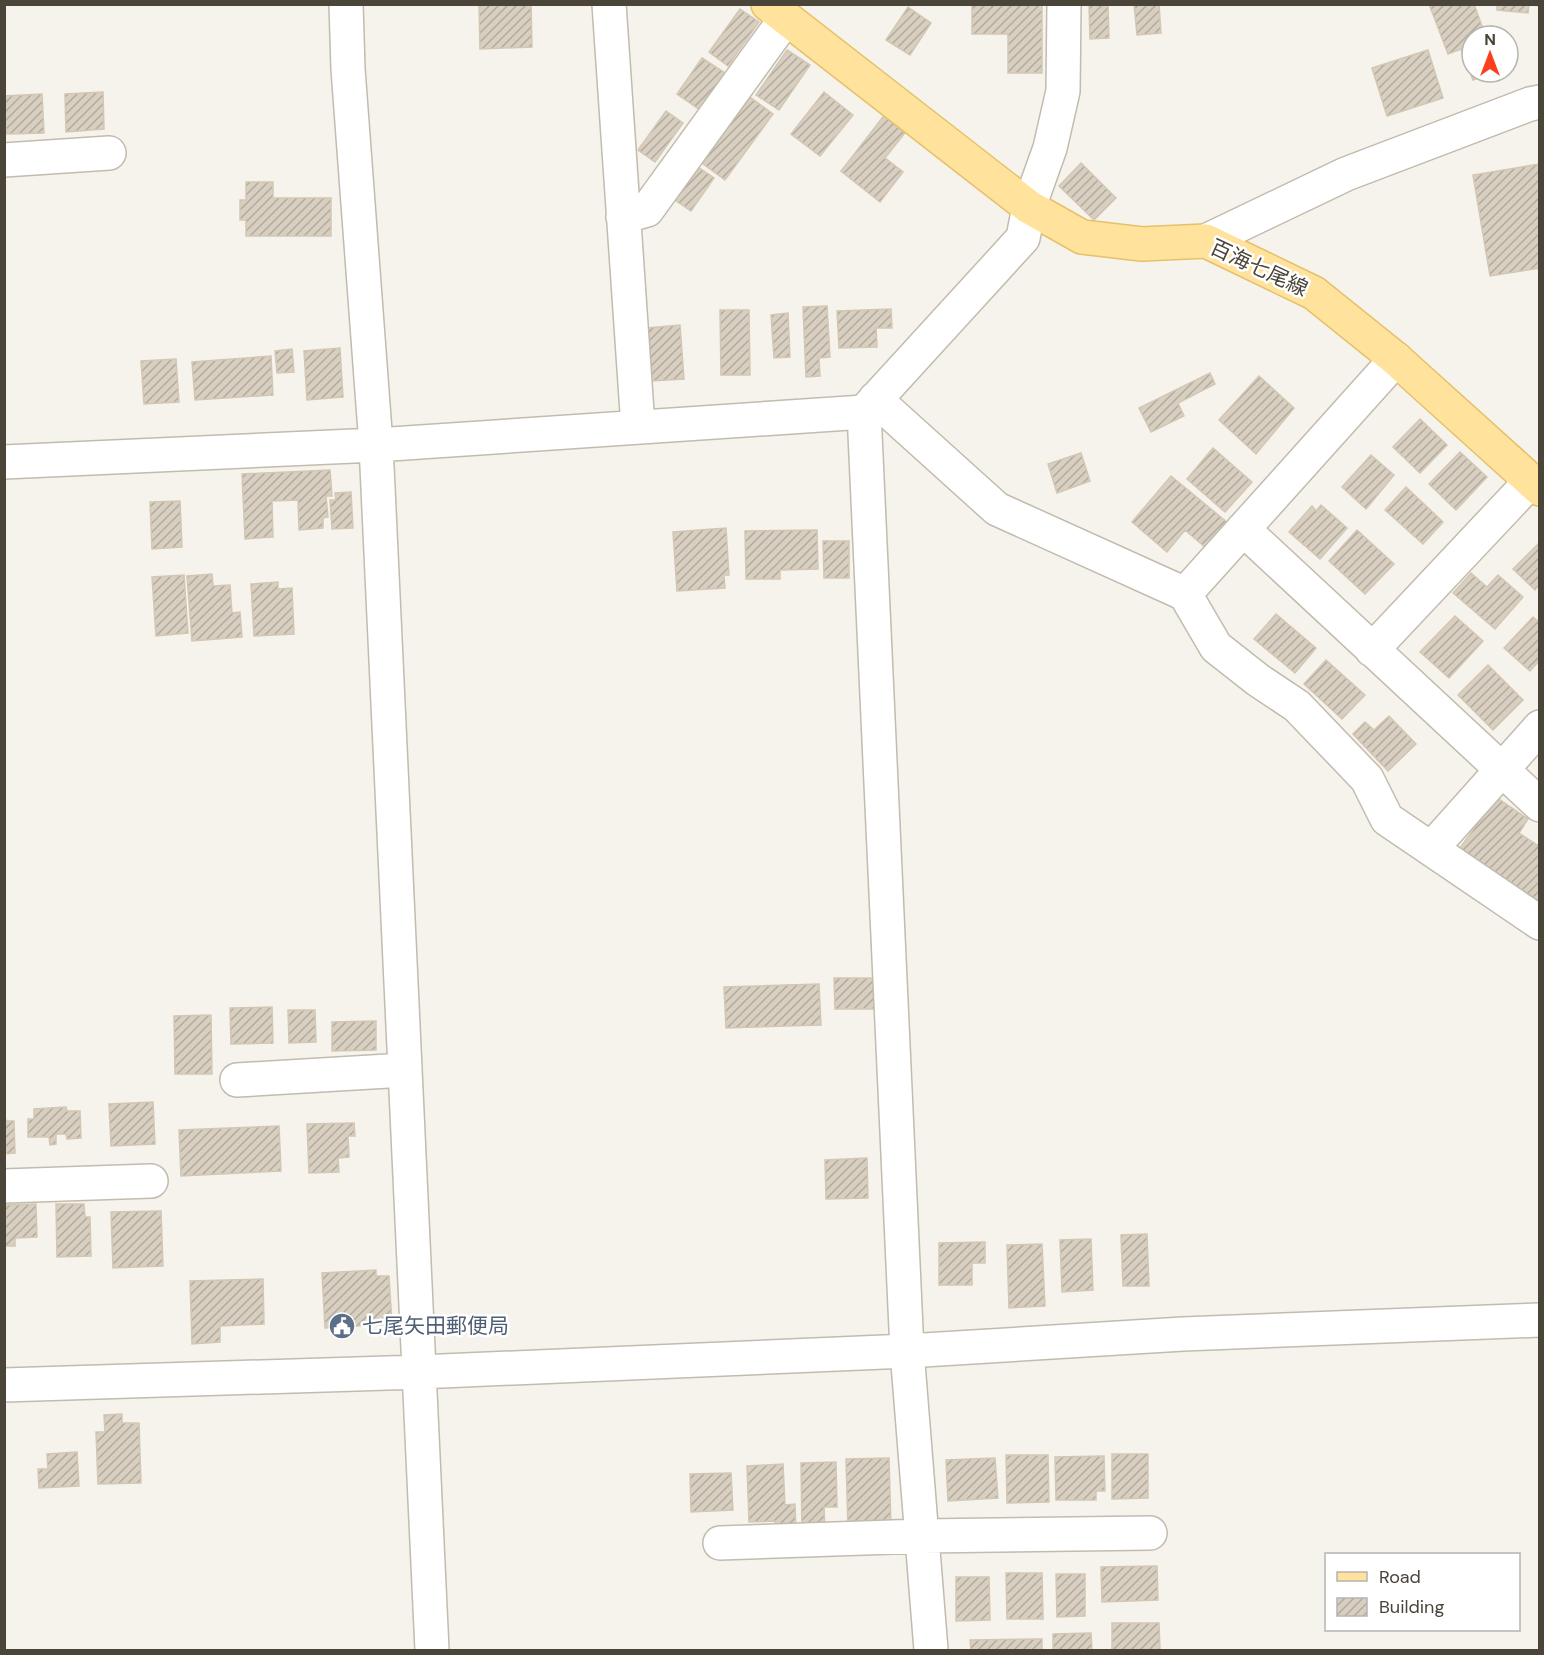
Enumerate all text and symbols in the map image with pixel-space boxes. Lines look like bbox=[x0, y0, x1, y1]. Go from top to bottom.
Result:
north arrow bbox=[1460, 24, 1520, 84]
text: N bbox=[1484, 29, 1496, 50]
street label: 百海七尾線 bbox=[1206, 233, 1312, 303]
public building icon: 七尾矢田郵便局 bbox=[327, 1311, 357, 1341]
place label: 七尾矢田郵便局 bbox=[362, 1312, 509, 1340]
legend bbox=[1325, 1553, 1520, 1631]
text: Road bbox=[1379, 1565, 1421, 1589]
text: Building bbox=[1379, 1595, 1444, 1619]

